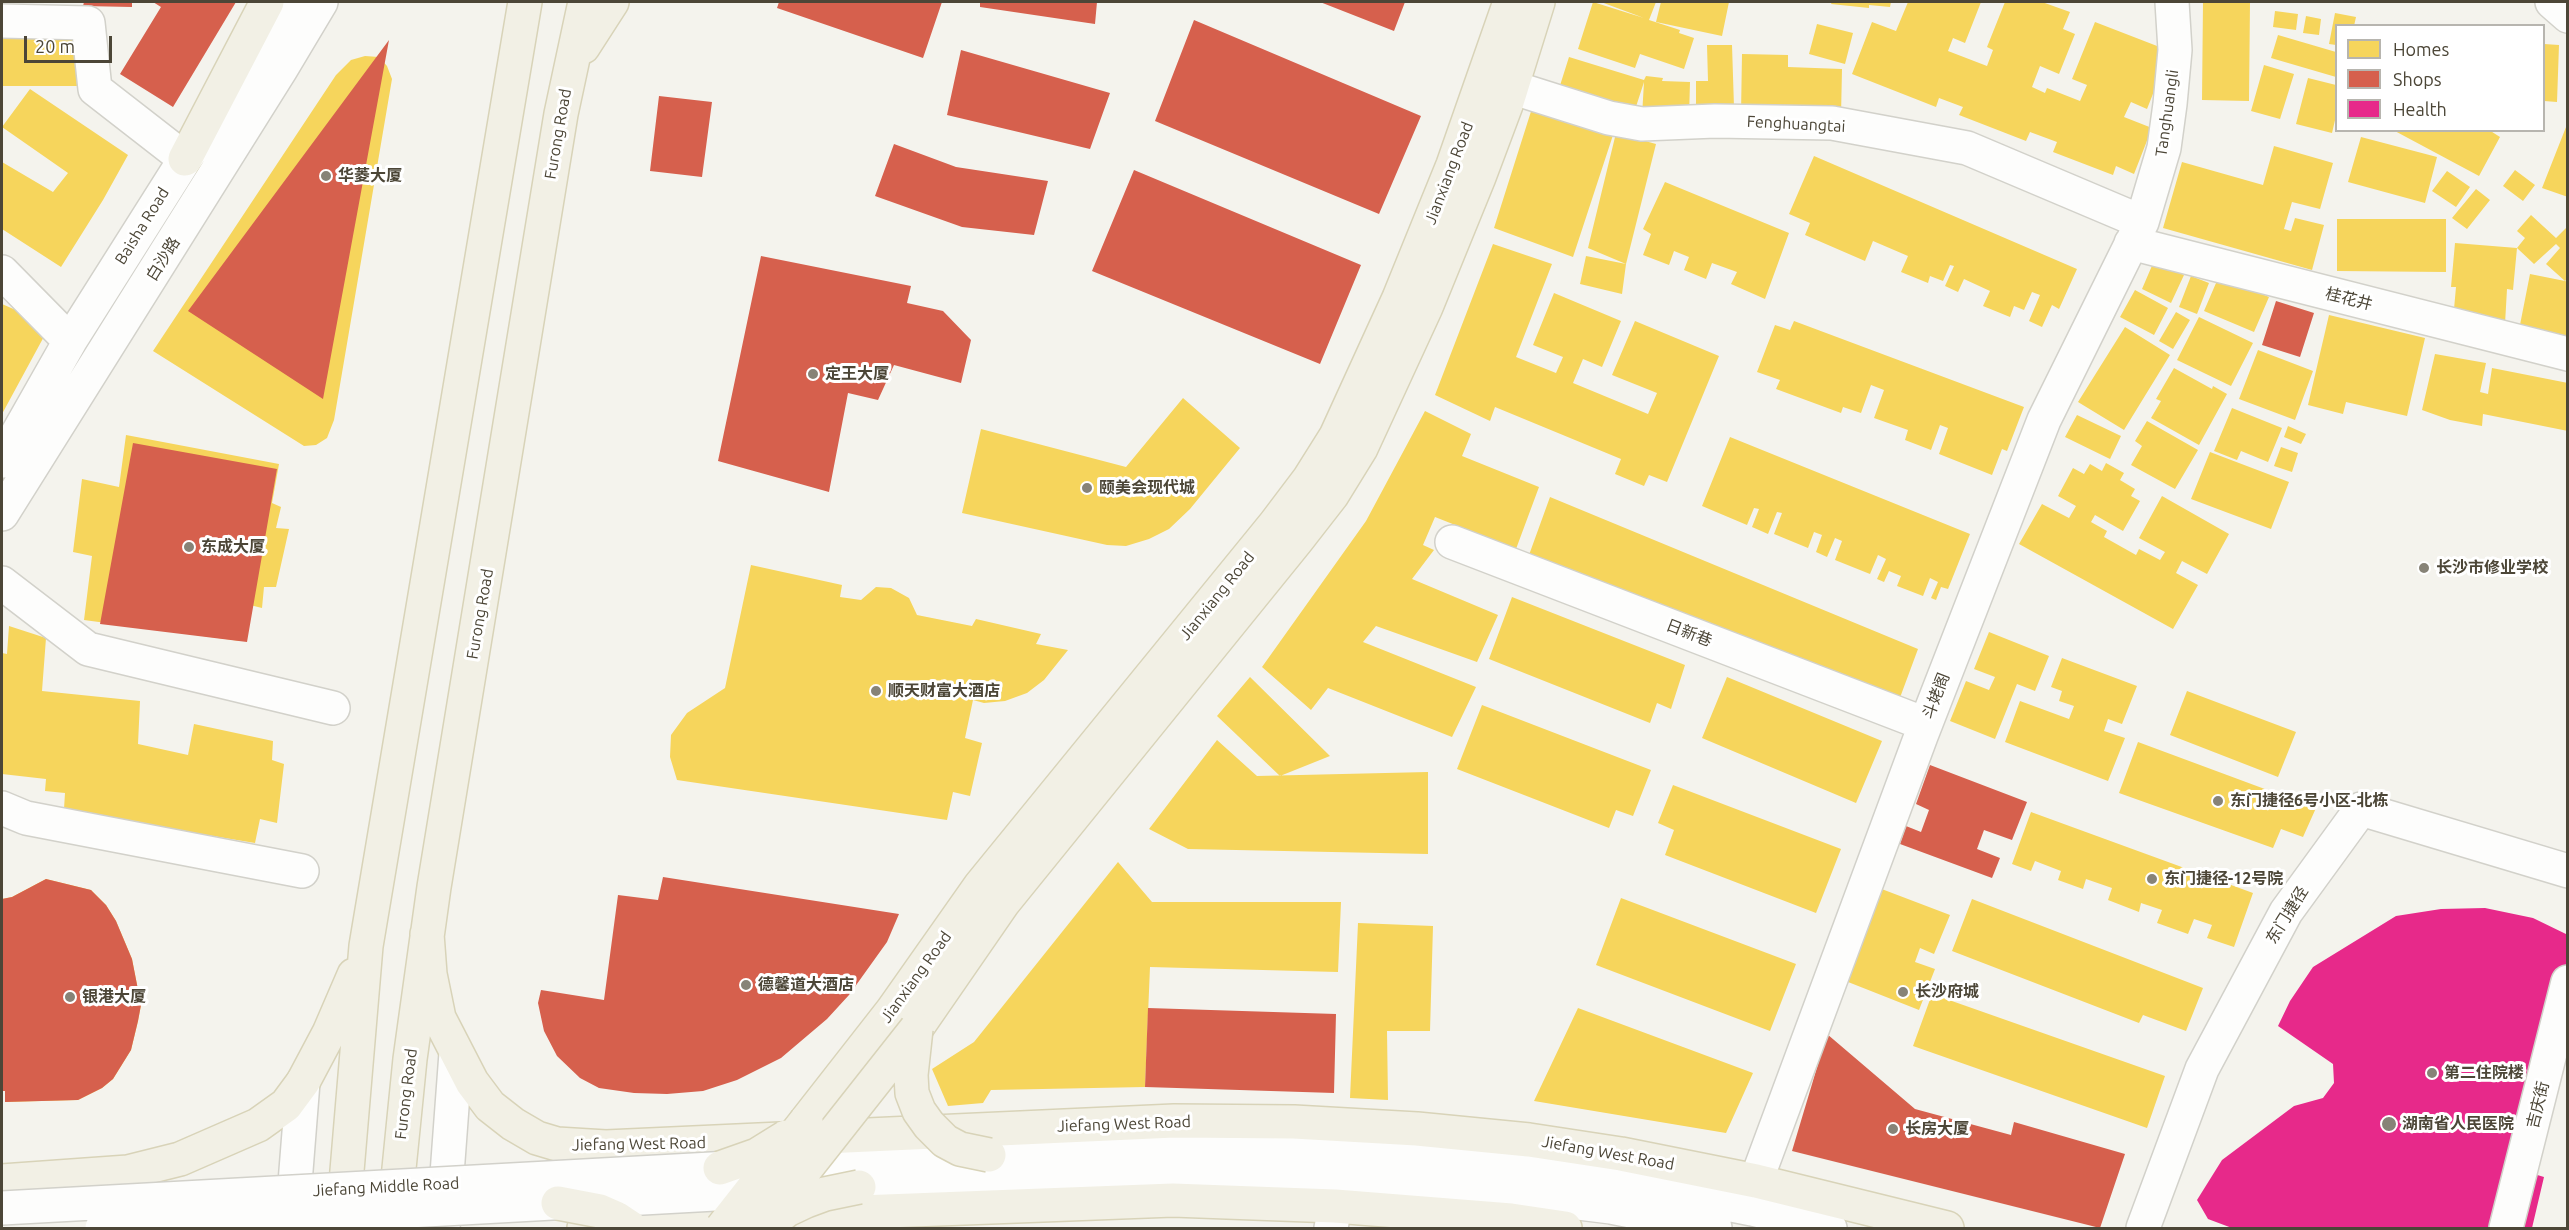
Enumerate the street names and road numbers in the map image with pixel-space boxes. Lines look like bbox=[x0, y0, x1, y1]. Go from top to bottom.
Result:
street label: Tanghuangli bbox=[2151, 68, 2183, 158]
street label: Furong Road bbox=[541, 87, 575, 181]
street label: Fenghuangtai bbox=[1746, 112, 1846, 136]
street label: Jianxiang Road bbox=[1421, 119, 1477, 227]
street label: Baisha Road bbox=[111, 184, 173, 268]
street label: 白沙路 bbox=[142, 234, 184, 284]
street label: 桂花井 bbox=[2323, 284, 2375, 314]
street label: Jianxiang Road bbox=[1175, 548, 1259, 644]
street label: Furong Road bbox=[463, 567, 497, 661]
street label: 日新巷 bbox=[1663, 615, 1715, 651]
street label: 斗姥阁 bbox=[1918, 670, 1954, 722]
street label: 东门捷径 bbox=[2262, 883, 2312, 947]
street label: Jianxiang Road bbox=[876, 928, 956, 1026]
street label: Furong Road bbox=[391, 1047, 421, 1141]
street label: 吉庆街 bbox=[2523, 1079, 2553, 1131]
street label: Jiefang West Road bbox=[1057, 1112, 1191, 1136]
street label: Jiefang West Road bbox=[1540, 1132, 1676, 1174]
street label: Jiefang West Road bbox=[572, 1133, 706, 1155]
street label: Jiefang Middle Road bbox=[312, 1174, 460, 1200]

